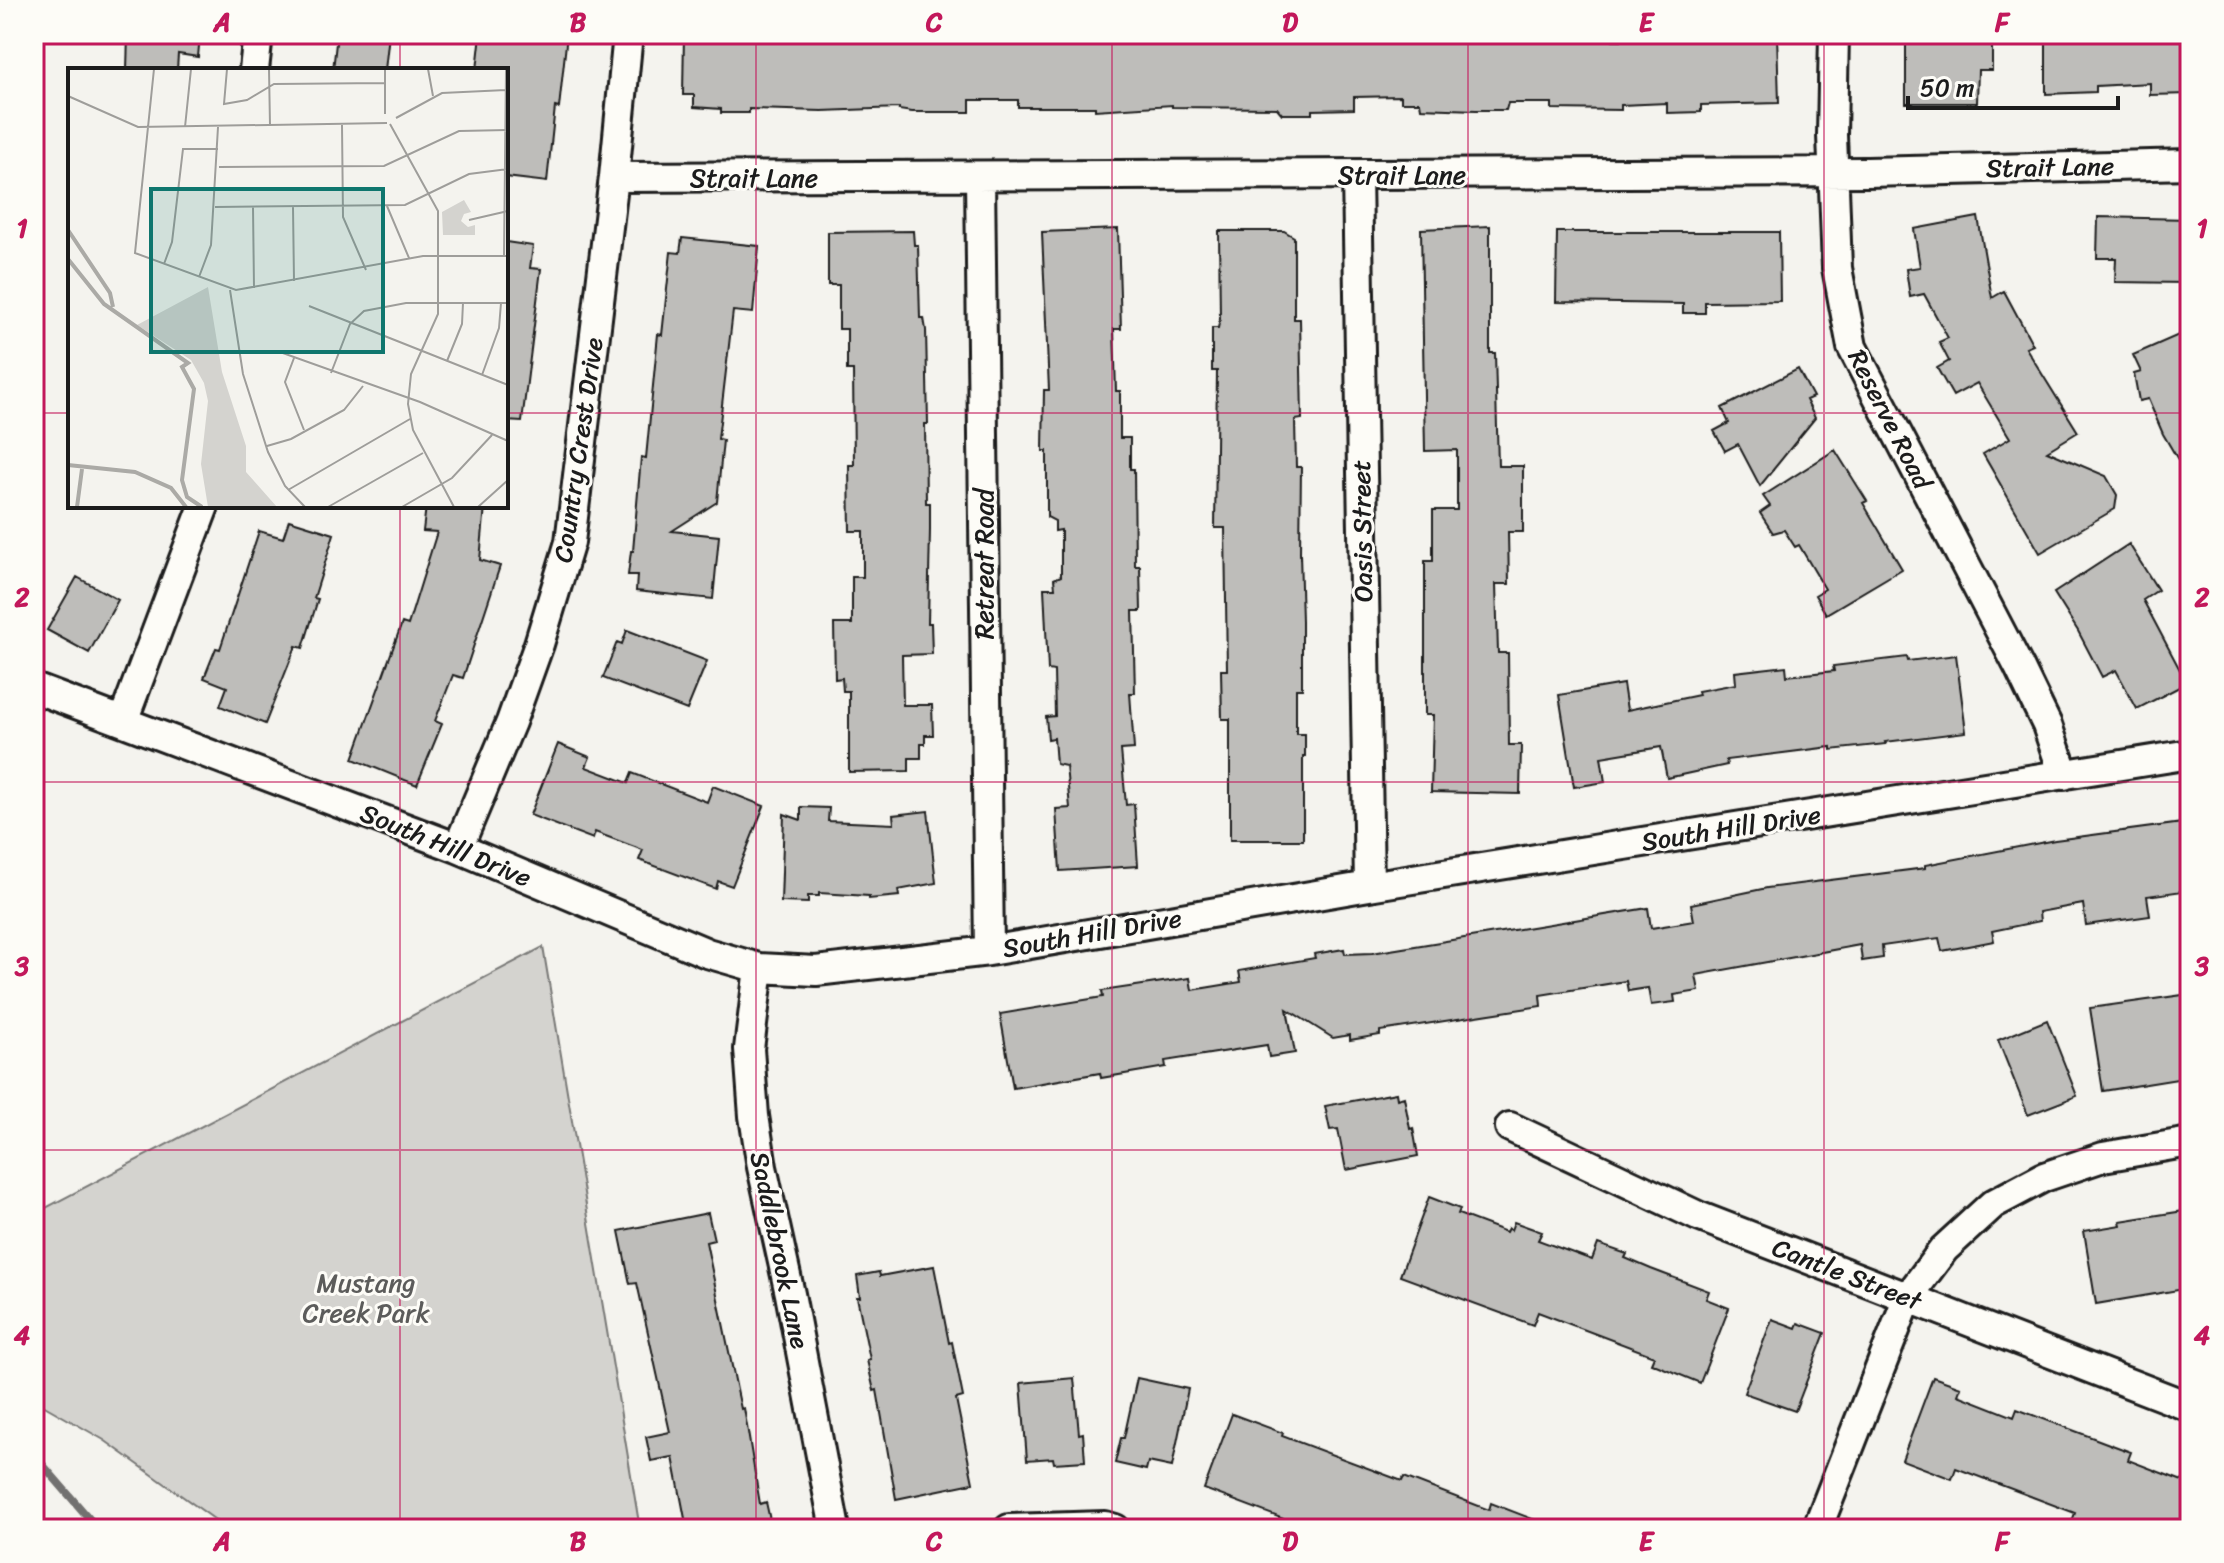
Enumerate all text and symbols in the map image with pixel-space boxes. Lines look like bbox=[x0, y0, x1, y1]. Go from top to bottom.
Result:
text: A bbox=[212, 0, 231, 45]
text: B bbox=[570, 0, 587, 45]
text: C bbox=[925, 0, 943, 45]
text: D bbox=[1282, 0, 1298, 45]
text: E bbox=[1639, 0, 1656, 45]
text: F bbox=[1994, 0, 2011, 45]
scale bar bbox=[1908, 60, 2118, 110]
text: 50 m bbox=[1920, 67, 1975, 109]
inset map bbox=[68, 68, 508, 508]
street label: Strait Lane bbox=[1985, 143, 2115, 191]
street label: Strait Lane bbox=[1338, 152, 1466, 198]
street label: Strait Lane bbox=[690, 155, 818, 201]
text: 1 bbox=[16, 205, 28, 251]
text: 1 bbox=[2196, 205, 2208, 251]
street label: Country Crest Drive bbox=[539, 334, 617, 565]
street label: Reserve Road bbox=[1835, 341, 1946, 499]
street label: Oasis Street bbox=[1338, 459, 1386, 603]
street label: Retreat Road bbox=[961, 486, 1007, 639]
text: 2 bbox=[13, 574, 30, 620]
text: 2 bbox=[2193, 574, 2210, 620]
street label: South Hill Drive bbox=[353, 790, 539, 900]
street label: South Hill Drive bbox=[1638, 791, 1824, 865]
street label: South Hill Drive bbox=[999, 895, 1185, 971]
text: 3 bbox=[14, 943, 30, 989]
text: 3 bbox=[2194, 943, 2210, 989]
street label: Saddlebrook Lane bbox=[737, 1147, 823, 1353]
street label: Cantle Street bbox=[1766, 1224, 1930, 1324]
park label: Mustang Creek Park bbox=[303, 1260, 430, 1336]
text: 4 bbox=[14, 1312, 30, 1358]
text: 4 bbox=[2194, 1312, 2210, 1358]
text: A bbox=[212, 1518, 231, 1563]
text: B bbox=[570, 1518, 587, 1563]
text: C bbox=[925, 1518, 943, 1563]
text: D bbox=[1282, 1518, 1298, 1563]
text: E bbox=[1639, 1518, 1656, 1563]
text: F bbox=[1994, 1518, 2011, 1563]

